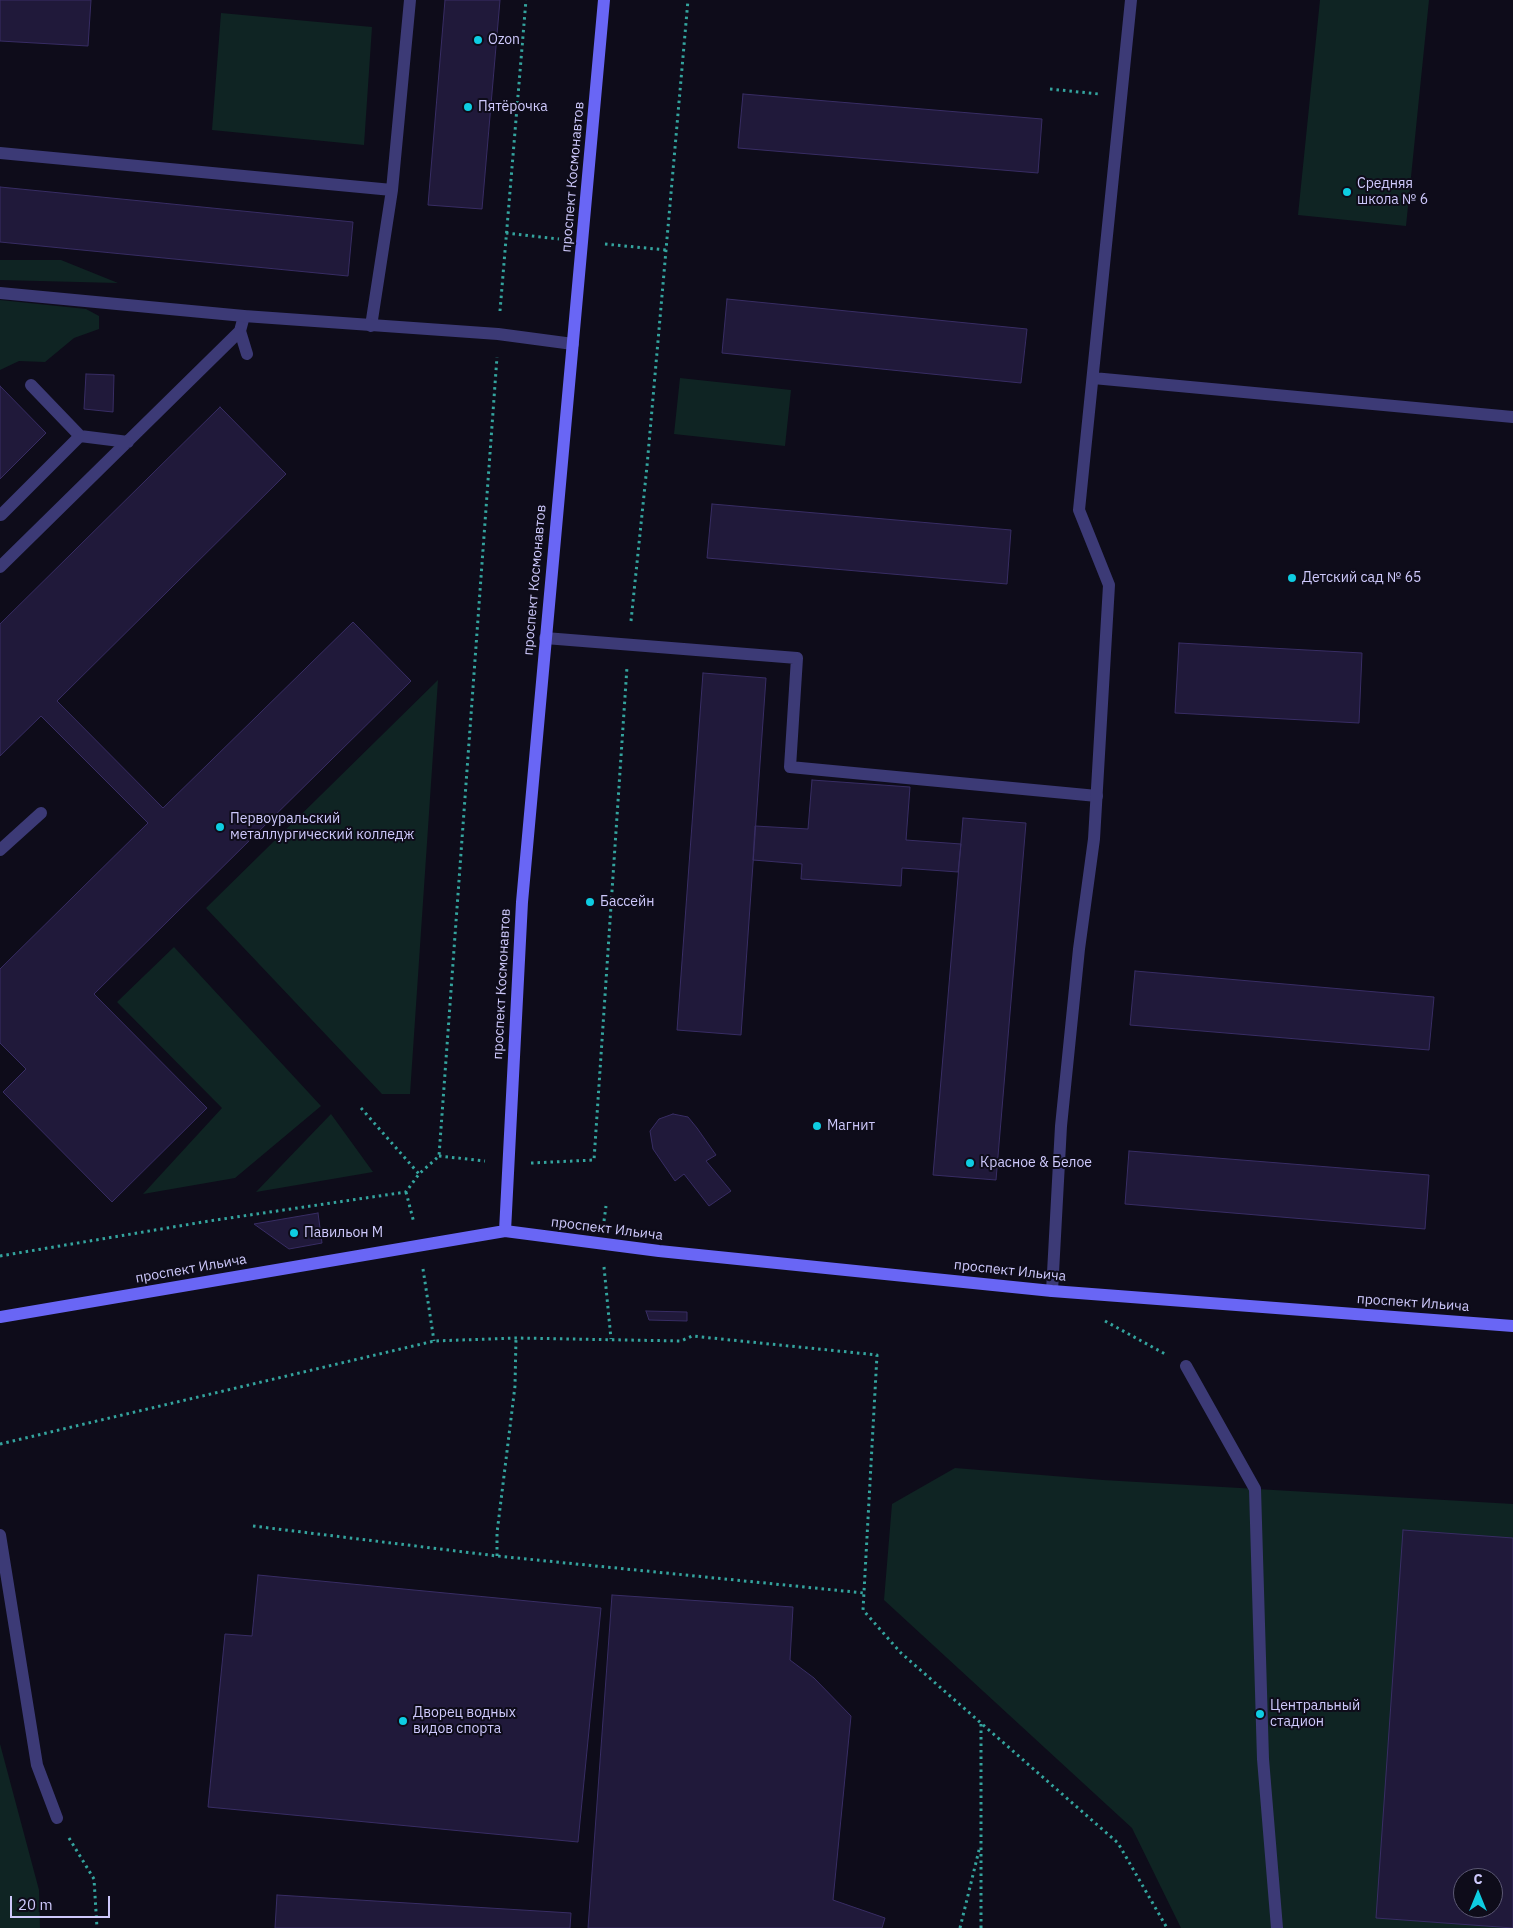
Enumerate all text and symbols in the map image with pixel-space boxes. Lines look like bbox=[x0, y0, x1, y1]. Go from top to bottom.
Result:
place label: Ozon bbox=[488, 32, 520, 48]
marker: Ozon bbox=[472, 34, 484, 46]
place label: Пятёрочка bbox=[478, 99, 548, 115]
marker: Пятёрочка bbox=[462, 101, 474, 113]
street label: проспект Космонавтов bbox=[558, 101, 588, 253]
place label: Средняя школа № 6 bbox=[1357, 176, 1428, 208]
marker: Средняя школа № 6 bbox=[1341, 186, 1353, 198]
street label: проспект Космонавтов bbox=[520, 504, 550, 656]
place label: Детский сад № 65 bbox=[1302, 570, 1422, 586]
marker: Детский сад № 65 bbox=[1286, 572, 1298, 584]
place label: Первоуральский металлургический колледж bbox=[230, 811, 414, 844]
marker: Первоуральский металлургический колледж bbox=[214, 821, 226, 833]
place label: Бассейн bbox=[600, 894, 654, 910]
marker: Бассейн bbox=[584, 896, 596, 908]
street label: проспект Космонавтов bbox=[490, 908, 514, 1060]
place label: Магнит bbox=[827, 1118, 875, 1134]
marker: Магнит bbox=[811, 1120, 823, 1132]
place label: Красное & Белое bbox=[980, 1155, 1092, 1171]
marker: Красное & Белое bbox=[964, 1157, 976, 1169]
street label: проспект Ильича bbox=[550, 1214, 664, 1244]
place label: Павильон М bbox=[304, 1225, 383, 1241]
marker: Павильон М bbox=[288, 1227, 300, 1239]
street label: проспект Ильича bbox=[134, 1251, 248, 1287]
street label: проспект Ильича bbox=[953, 1257, 1067, 1285]
street label: проспект Ильича bbox=[1356, 1291, 1470, 1315]
place label: Центральный стадион bbox=[1270, 1698, 1360, 1730]
place label: Дворец водных видов спорта bbox=[413, 1705, 516, 1738]
marker: Центральный стадион bbox=[1254, 1708, 1266, 1720]
marker: Дворец водных видов спорта bbox=[397, 1715, 409, 1727]
north arrow bbox=[1453, 1868, 1503, 1918]
text: С bbox=[1473, 1870, 1483, 1888]
scale bar bbox=[12, 1886, 112, 1918]
text: 20 m bbox=[18, 1895, 53, 1914]

